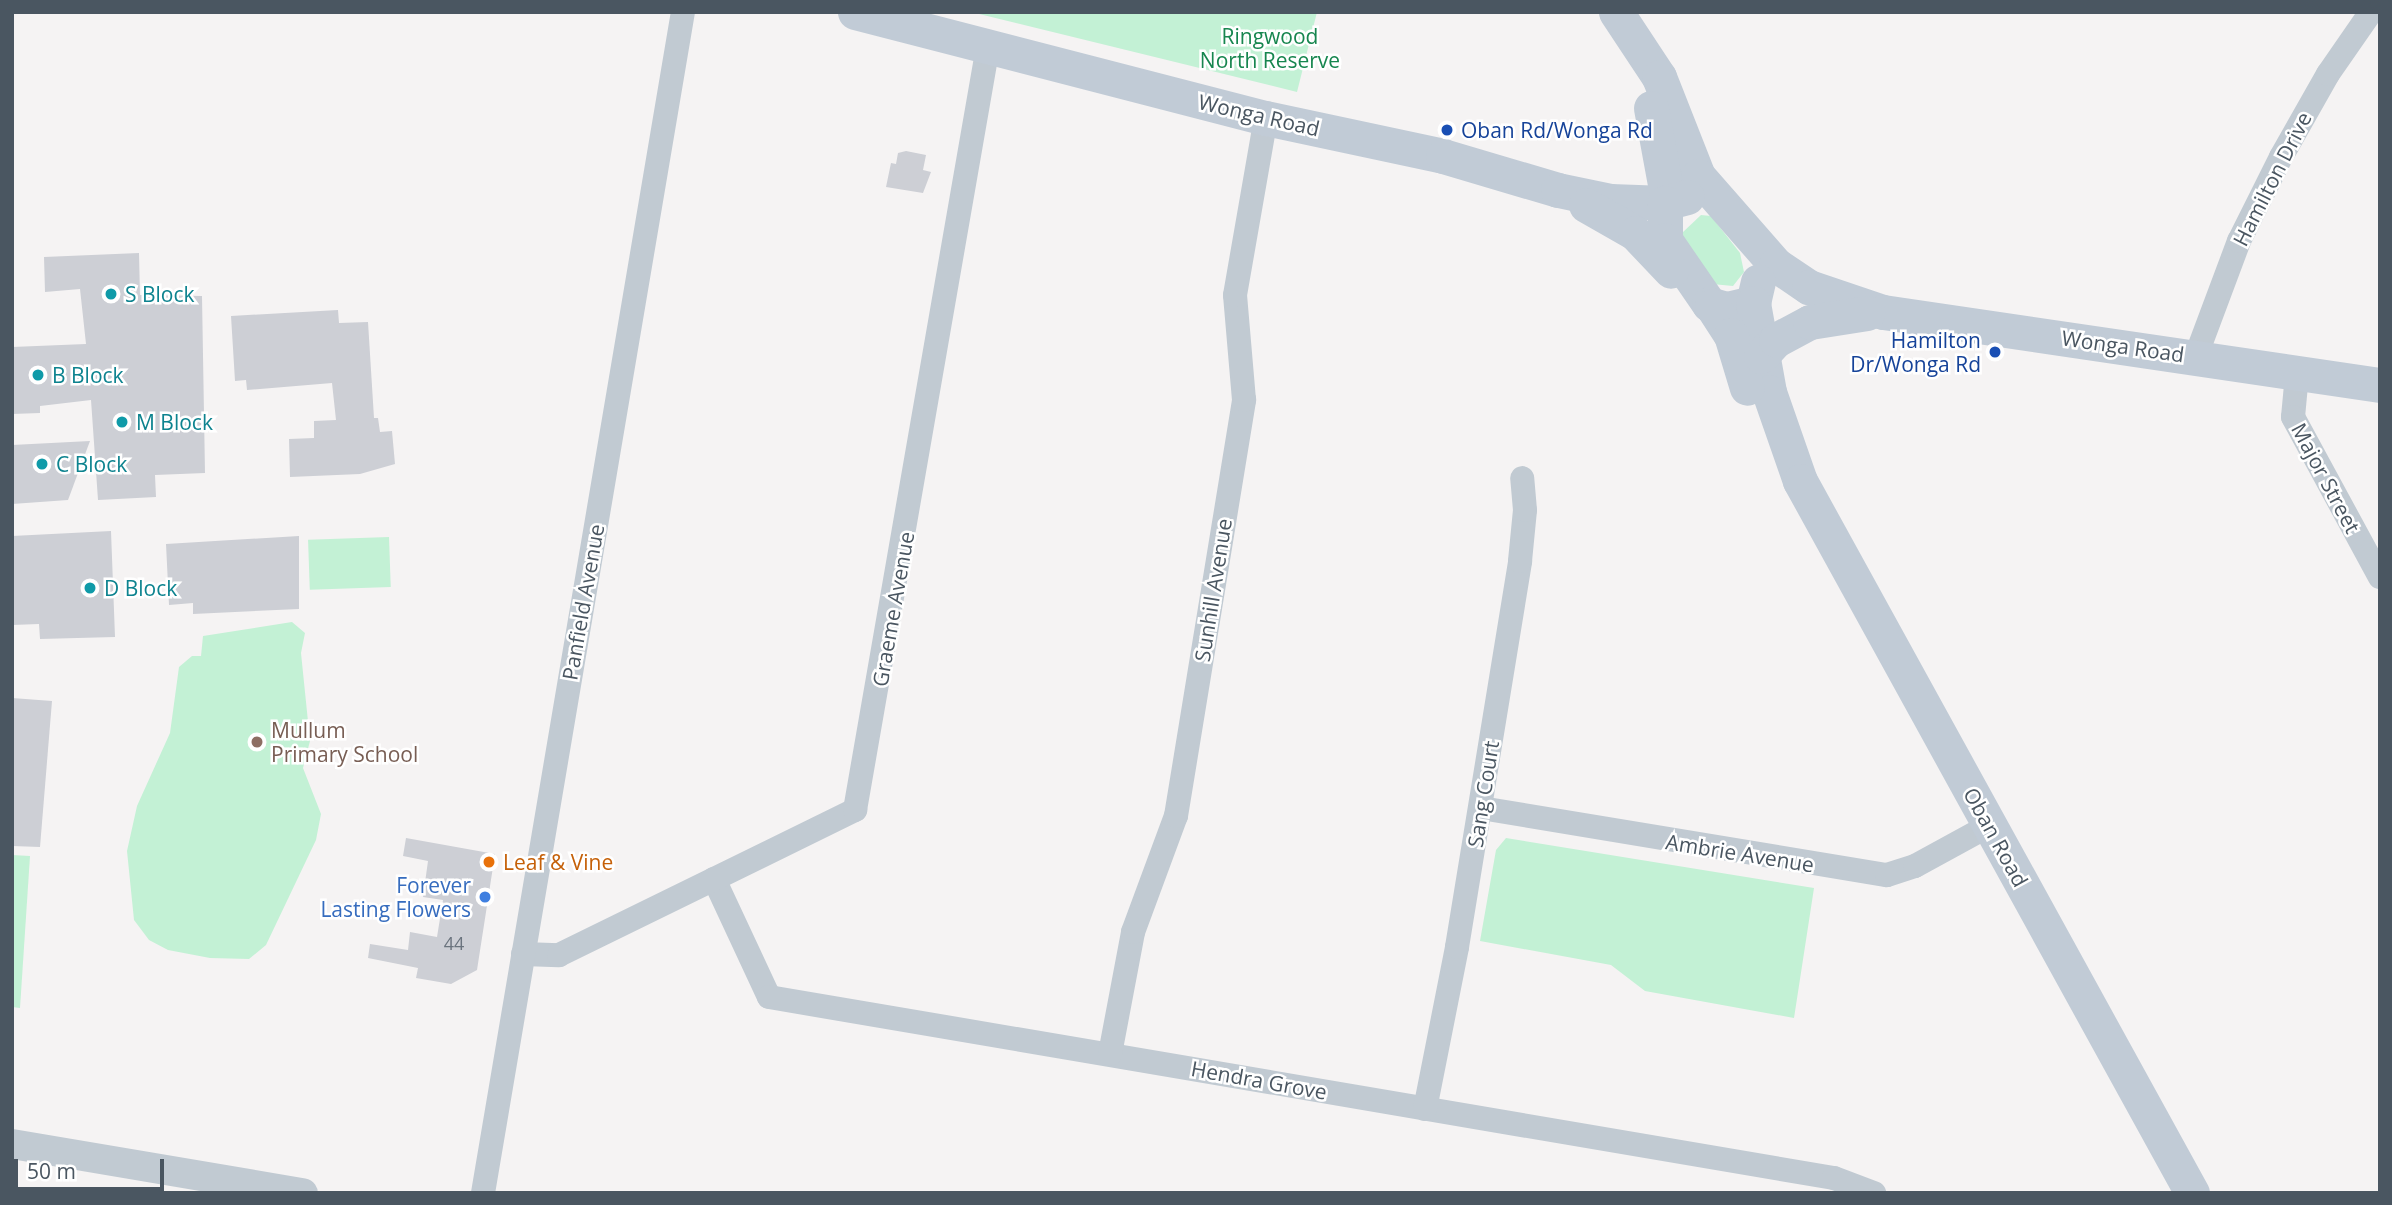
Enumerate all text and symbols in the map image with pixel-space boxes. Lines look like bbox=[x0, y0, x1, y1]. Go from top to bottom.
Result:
park label: Ringwood North Reserve bbox=[1200, 23, 1340, 73]
street label: Wonga Road bbox=[1196, 89, 1322, 141]
street label: Hamilton Drive bbox=[2227, 108, 2317, 250]
place label: Oban Rd/Wonga Rd bbox=[1461, 117, 1653, 143]
marker: Oban Rd/Wonga Rd bbox=[1439, 122, 1455, 138]
place label: S Block bbox=[125, 281, 195, 307]
marker: S Block bbox=[103, 286, 119, 302]
street label: Wonga Road bbox=[2060, 325, 2186, 367]
place label: Hamilton Dr/Wonga Rd bbox=[1850, 327, 1981, 377]
marker: Hamilton Dr/Wonga Rd bbox=[1987, 344, 2003, 360]
place label: B Block bbox=[52, 362, 124, 388]
marker: B Block bbox=[30, 367, 46, 383]
place label: M Block bbox=[136, 409, 213, 435]
marker: M Block bbox=[114, 414, 130, 430]
street label: Major Street bbox=[2286, 419, 2366, 537]
place label: C Block bbox=[56, 451, 127, 477]
marker: C Block bbox=[34, 456, 50, 472]
street label: Sunhill Avenue bbox=[1189, 517, 1237, 663]
street label: Panfield Avenue bbox=[557, 522, 609, 682]
street label: Graeme Avenue bbox=[867, 529, 919, 689]
place label: D Block bbox=[104, 575, 177, 601]
marker: D Block bbox=[82, 580, 98, 596]
place label: Mullum Primary School bbox=[271, 717, 418, 767]
marker: Mullum Primary School bbox=[249, 734, 265, 750]
street label: Sang Court bbox=[1462, 739, 1504, 849]
street label: Oban Road bbox=[1958, 783, 2034, 891]
street label: Ambrie Avenue bbox=[1664, 829, 1816, 877]
place label: Leaf & Vine bbox=[503, 849, 613, 875]
marker: Leaf & Vine bbox=[481, 854, 497, 870]
place label: Forever Lasting Flowers bbox=[320, 872, 471, 922]
marker: Forever Lasting Flowers bbox=[477, 889, 493, 905]
house number: 44 bbox=[444, 932, 464, 954]
street label: Hendra Grove bbox=[1189, 1056, 1329, 1104]
scale bar bbox=[18, 1146, 168, 1190]
text: 50 m bbox=[27, 1157, 76, 1185]

